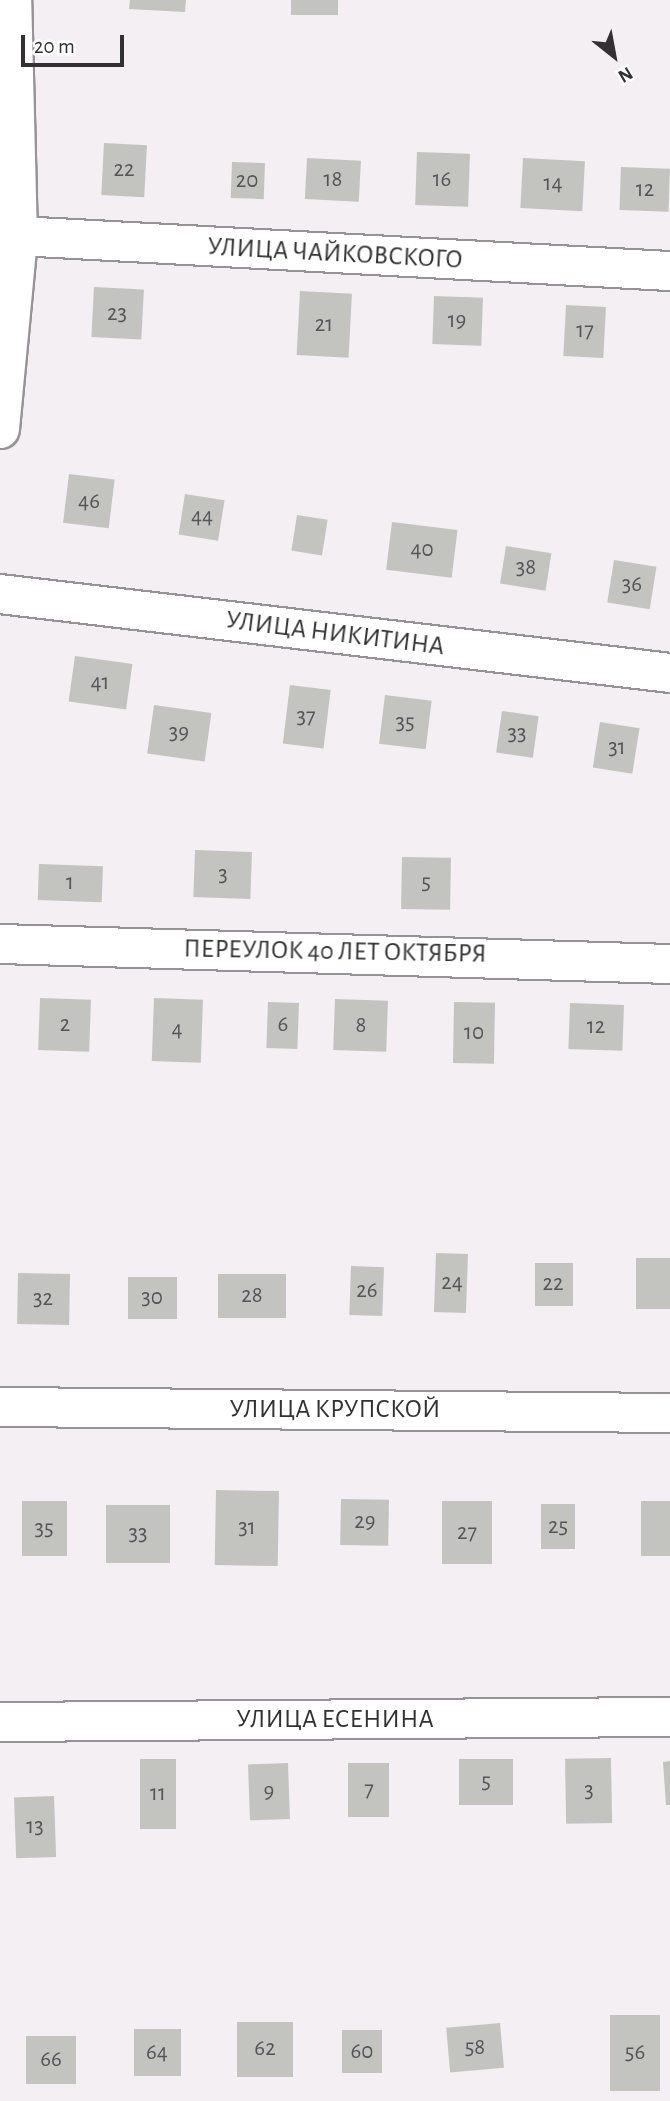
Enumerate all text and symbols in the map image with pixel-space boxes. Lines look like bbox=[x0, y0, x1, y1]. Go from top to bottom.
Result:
scale bar bbox=[24, 21, 128, 65]
north arrow bbox=[579, 21, 649, 91]
text: 20 m bbox=[34, 36, 75, 57]
text: N bbox=[615, 63, 636, 86]
house number: 22 bbox=[114, 156, 134, 184]
house number: 18 bbox=[324, 166, 342, 194]
house number: 16 bbox=[433, 166, 451, 194]
house number: 20 bbox=[236, 167, 258, 195]
house number: 14 bbox=[544, 170, 562, 198]
house number: 12 bbox=[636, 176, 654, 204]
street label: УЛИЦА ЧАЙКОВСКОГО bbox=[207, 232, 463, 276]
house number: 23 bbox=[107, 300, 127, 328]
house number: 19 bbox=[448, 307, 466, 335]
house number: 21 bbox=[315, 311, 333, 339]
house number: 17 bbox=[576, 317, 594, 345]
house number: 46 bbox=[78, 488, 100, 516]
house number: 44 bbox=[191, 503, 213, 531]
house number: 40 bbox=[410, 536, 434, 564]
house number: 38 bbox=[516, 554, 536, 582]
house number: 36 bbox=[622, 571, 642, 599]
street label: УЛИЦА НИКИТИНА bbox=[224, 605, 446, 663]
house number: 41 bbox=[91, 669, 109, 697]
house number: 37 bbox=[296, 703, 316, 731]
house number: 35 bbox=[395, 709, 415, 737]
house number: 39 bbox=[169, 719, 189, 747]
house number: 33 bbox=[508, 720, 526, 748]
house number: 31 bbox=[608, 734, 626, 762]
house number: 3 bbox=[218, 861, 228, 889]
house number: 1 bbox=[66, 869, 74, 897]
house number: 5 bbox=[421, 869, 431, 897]
street label: ПЕРЕУЛОК 40 ЛЕТ ОКТЯБРЯ bbox=[183, 934, 487, 970]
house number: 2 bbox=[60, 1011, 70, 1039]
house number: 6 bbox=[278, 1011, 288, 1039]
house number: 8 bbox=[356, 1012, 366, 1040]
house number: 12 bbox=[587, 1013, 605, 1041]
house number: 4 bbox=[171, 1016, 183, 1044]
house number: 10 bbox=[464, 1019, 484, 1047]
house number: 24 bbox=[441, 1269, 463, 1297]
house number: 22 bbox=[543, 1270, 563, 1298]
house number: 26 bbox=[356, 1277, 378, 1305]
house number: 28 bbox=[241, 1282, 263, 1310]
house number: 30 bbox=[141, 1284, 163, 1312]
house number: 32 bbox=[33, 1285, 53, 1313]
street label: УЛИЦА КРУПСКОЙ bbox=[230, 1394, 440, 1426]
house number: 29 bbox=[354, 1508, 376, 1536]
house number: 25 bbox=[548, 1513, 568, 1541]
house number: 31 bbox=[238, 1514, 256, 1542]
house number: 35 bbox=[34, 1515, 54, 1543]
house number: 27 bbox=[457, 1519, 477, 1547]
house number: 33 bbox=[129, 1520, 147, 1548]
street label: УЛИЦА ЕСЕНИНА bbox=[236, 1704, 434, 1736]
house number: 5 bbox=[481, 1768, 491, 1796]
house number: 7 bbox=[364, 1776, 374, 1804]
house number: 3 bbox=[584, 1777, 594, 1805]
house number: 9 bbox=[264, 1778, 274, 1806]
house number: 11 bbox=[150, 1780, 166, 1808]
house number: 13 bbox=[26, 1813, 44, 1841]
house number: 58 bbox=[465, 2034, 485, 2062]
house number: 62 bbox=[254, 2035, 276, 2063]
house number: 60 bbox=[351, 2038, 373, 2066]
house number: 64 bbox=[146, 2039, 168, 2067]
house number: 56 bbox=[625, 2039, 645, 2067]
house number: 66 bbox=[40, 2046, 62, 2074]

